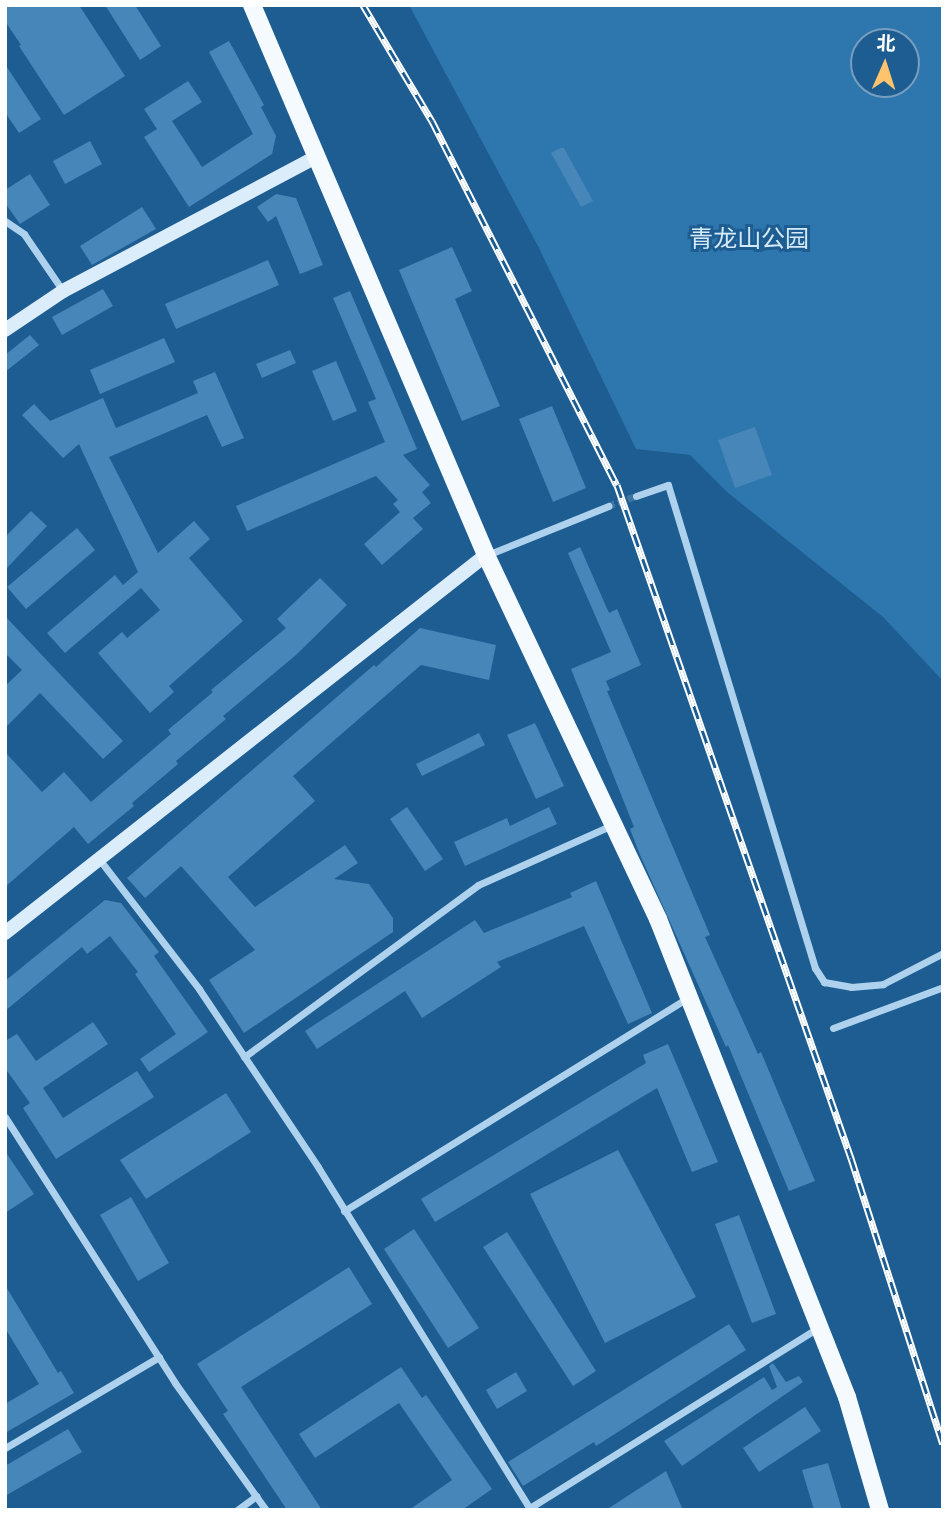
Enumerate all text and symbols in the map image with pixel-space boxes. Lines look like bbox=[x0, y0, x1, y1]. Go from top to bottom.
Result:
north arrow bbox=[850, 28, 920, 98]
text: 北 bbox=[876, 31, 896, 58]
park label: 青龙山公园 bbox=[689, 226, 809, 254]

